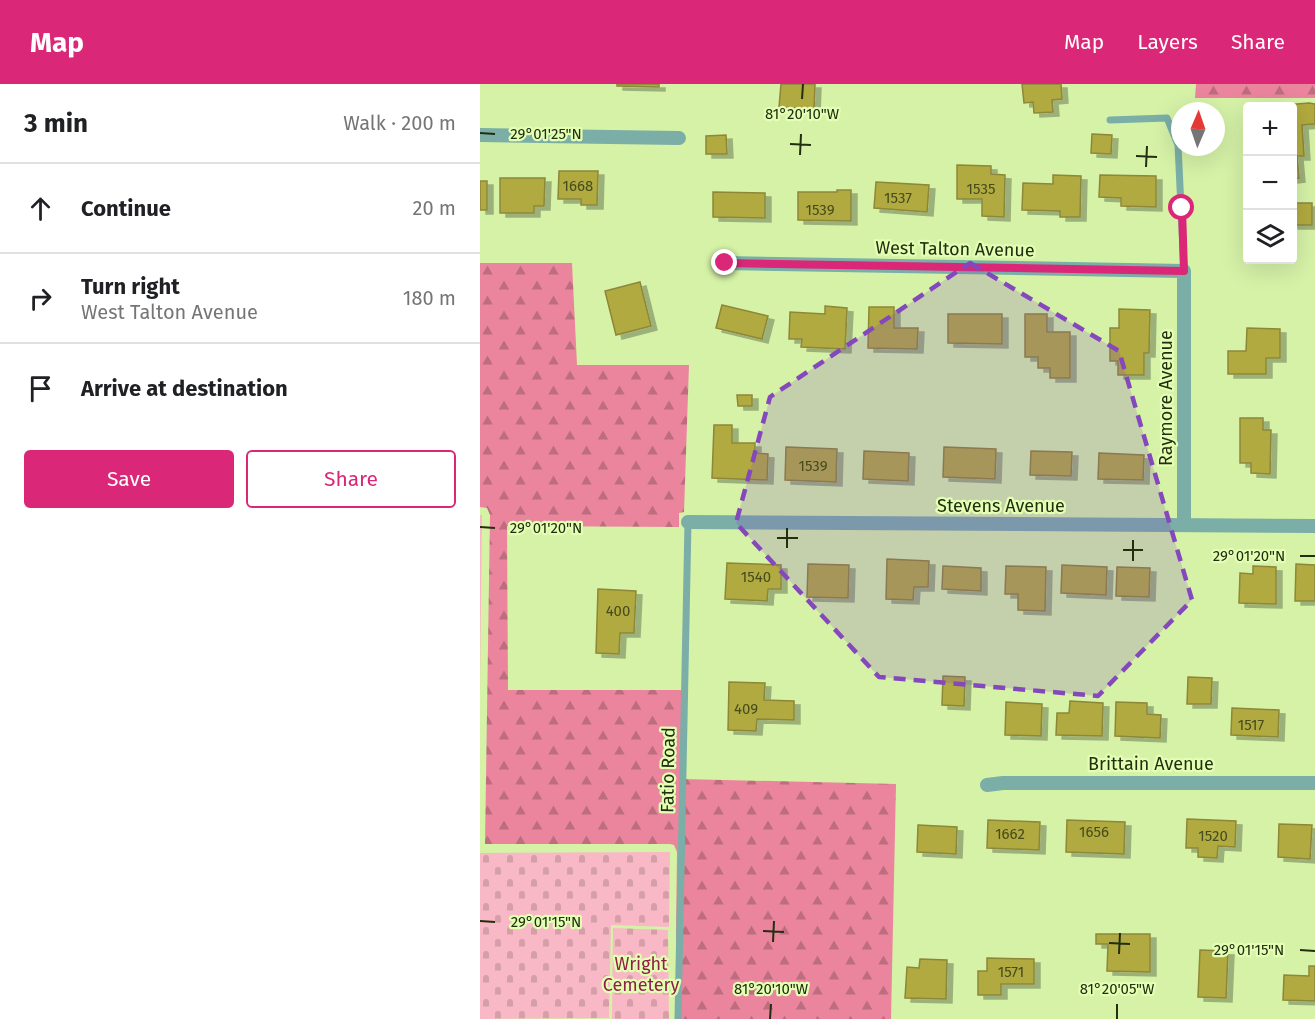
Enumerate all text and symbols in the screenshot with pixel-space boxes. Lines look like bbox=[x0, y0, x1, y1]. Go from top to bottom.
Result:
text: Map bbox=[30, 26, 84, 59]
text: Map bbox=[1064, 29, 1104, 55]
text: Layers bbox=[1137, 29, 1198, 55]
text: Share bbox=[1231, 29, 1285, 55]
north arrow bbox=[1171, 102, 1225, 156]
map controls bbox=[1243, 102, 1297, 264]
button: + bbox=[1243, 102, 1297, 156]
text: 81°20'10"W bbox=[765, 105, 840, 123]
text: 3 min bbox=[24, 108, 88, 139]
text: Walk · 200 m bbox=[343, 111, 456, 135]
text: 29°01'25"N bbox=[510, 125, 582, 143]
button: − bbox=[1243, 156, 1297, 210]
house number: 1668 bbox=[563, 177, 593, 195]
house number: 1535 bbox=[967, 180, 995, 198]
house number: 1537 bbox=[884, 189, 912, 207]
icon: ahead bbox=[24, 192, 57, 225]
route start bbox=[1168, 194, 1194, 220]
text: Continue bbox=[81, 195, 171, 222]
text: 20 m bbox=[413, 196, 456, 220]
house number: 1539 bbox=[805, 201, 835, 219]
button: layers bbox=[1243, 210, 1297, 264]
street label: West Talton Avenue bbox=[875, 237, 1035, 261]
route end bbox=[711, 249, 737, 275]
text: Turn right bbox=[81, 273, 180, 300]
icon: right bbox=[24, 282, 57, 315]
text: 180 m bbox=[403, 286, 456, 310]
text: West Talton Avenue bbox=[81, 300, 258, 324]
street label: Raymore Avenue bbox=[1155, 330, 1177, 466]
icon: arrive bbox=[24, 372, 57, 405]
text: Arrive at destination bbox=[81, 375, 288, 402]
button: Save bbox=[24, 450, 234, 508]
button: Share bbox=[246, 450, 456, 508]
house number: 1539 bbox=[798, 457, 828, 475]
street label: Stevens Avenue bbox=[937, 495, 1065, 517]
text: 29°01'20"N bbox=[510, 519, 582, 537]
text: 29°01'20"N bbox=[1213, 547, 1285, 565]
house number: 1540 bbox=[741, 568, 771, 586]
house number: 400 bbox=[606, 602, 630, 620]
house number: 409 bbox=[734, 700, 758, 718]
house number: 1517 bbox=[1238, 716, 1265, 734]
street label: Fatio Road bbox=[656, 727, 680, 813]
street label: Brittain Avenue bbox=[1088, 753, 1214, 775]
house number: 1656 bbox=[1079, 823, 1109, 841]
house number: 1662 bbox=[995, 825, 1025, 843]
house number: 1520 bbox=[1198, 827, 1228, 845]
text: 29°01'15"N bbox=[511, 913, 581, 931]
text: 29°01'15"N bbox=[1214, 941, 1284, 959]
park label: Wright Cemetery bbox=[603, 953, 679, 996]
house number: 1571 bbox=[998, 963, 1024, 981]
text: 81°20'10"W bbox=[734, 980, 809, 998]
text: 81°20'05"W bbox=[1080, 980, 1155, 998]

